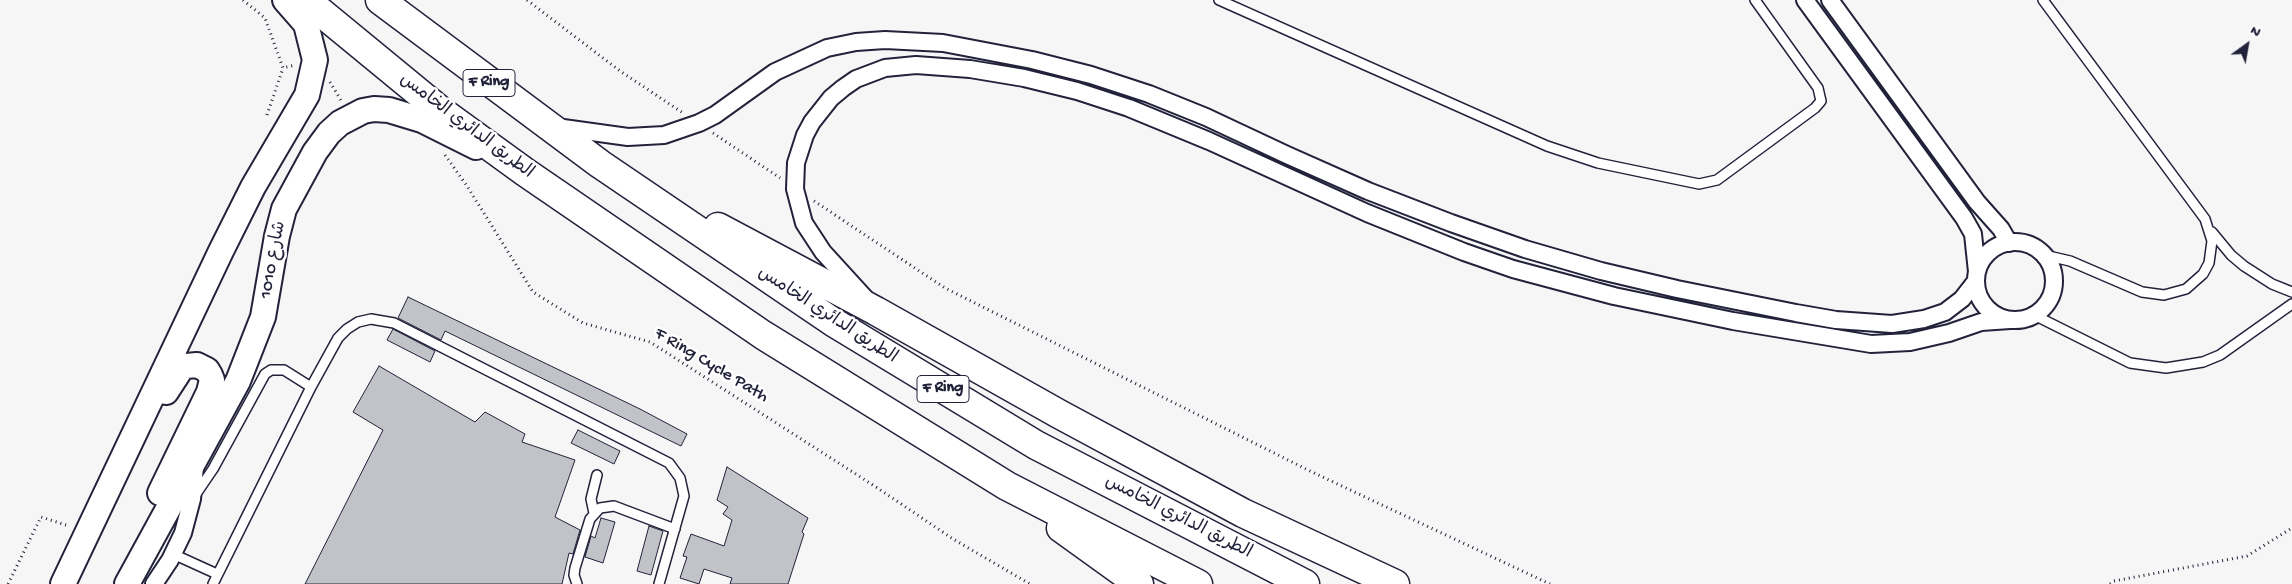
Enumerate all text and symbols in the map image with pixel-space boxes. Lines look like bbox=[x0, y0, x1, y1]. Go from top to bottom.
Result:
north arrow bbox=[2222, 20, 2272, 70]
text: N bbox=[2247, 22, 2264, 41]
street label: الطريق الدائري الخامس bbox=[395, 70, 537, 184]
road number: F Ring bbox=[463, 70, 515, 96]
street label: شارع 1010 bbox=[256, 220, 292, 300]
street label: الطريق الدائري الخامس bbox=[753, 263, 901, 369]
street label: F Ring Cycle Path bbox=[650, 324, 772, 408]
road number: F Ring bbox=[917, 376, 969, 402]
street label: الطريق الدائري الخامس bbox=[1101, 472, 1255, 564]

